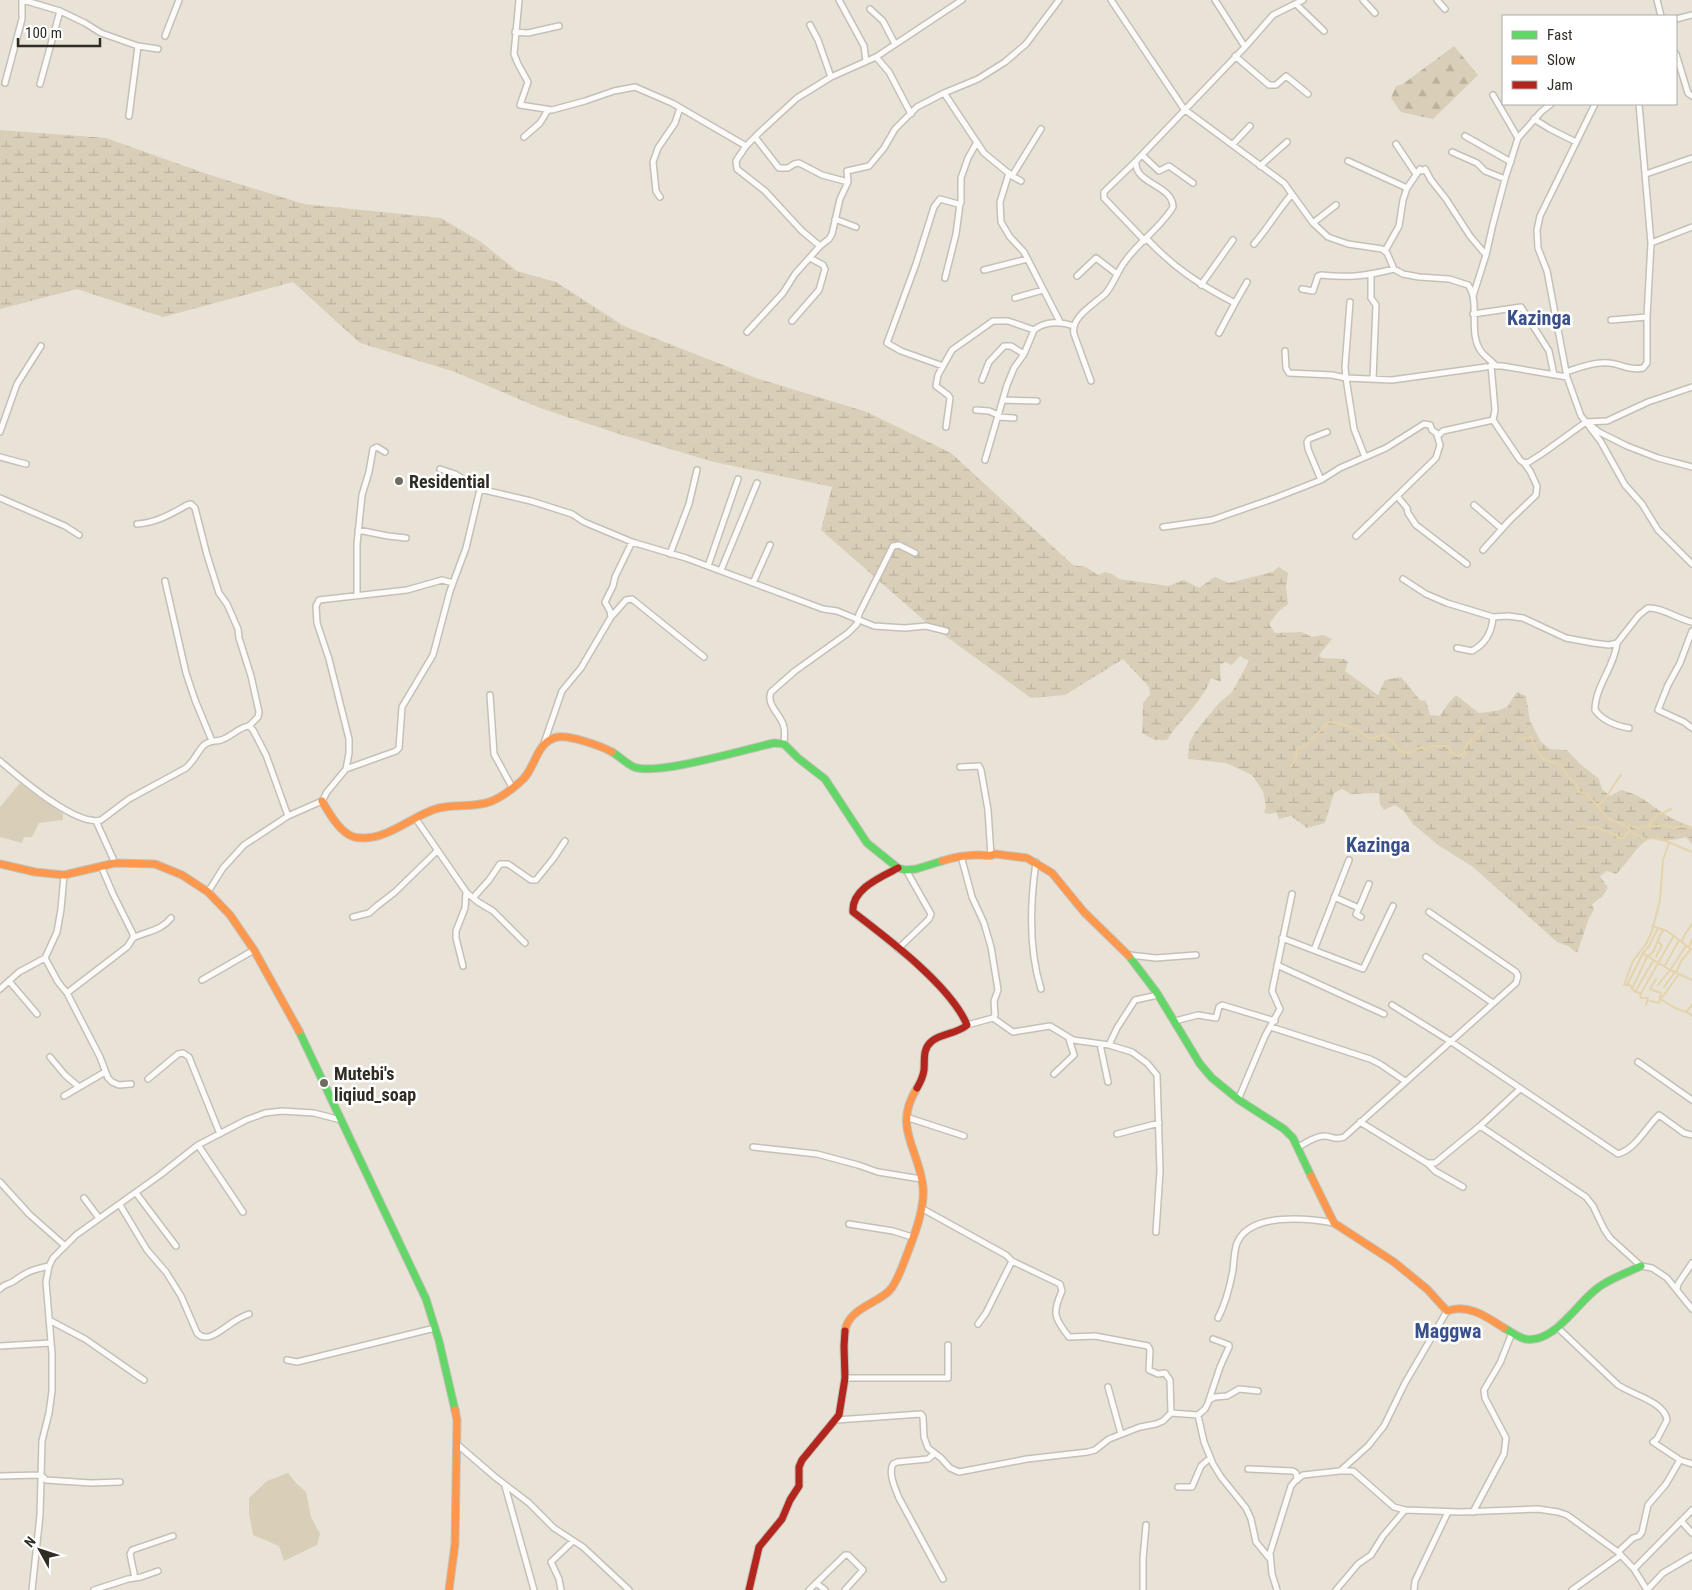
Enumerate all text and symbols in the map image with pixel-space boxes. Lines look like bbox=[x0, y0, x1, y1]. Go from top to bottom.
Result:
scale bar bbox=[18, 15, 100, 47]
legend bbox=[1502, 15, 1677, 105]
text: 100 m bbox=[25, 24, 62, 42]
text: Fast bbox=[1547, 26, 1572, 44]
text: Slow bbox=[1547, 51, 1576, 69]
text: Jam bbox=[1547, 76, 1573, 94]
district label: Kazinga bbox=[1507, 306, 1571, 330]
place label: Residential bbox=[409, 471, 490, 492]
marker: Residential bbox=[393, 475, 405, 487]
district label: Kazinga bbox=[1346, 833, 1410, 857]
place label: Mutebi's liqiud_soap bbox=[334, 1063, 416, 1105]
marker: Mutebi's liqiud_soap bbox=[318, 1077, 330, 1089]
district label: Maggwa bbox=[1415, 1319, 1481, 1343]
north arrow bbox=[15, 1525, 65, 1575]
text: N bbox=[21, 1533, 39, 1550]

